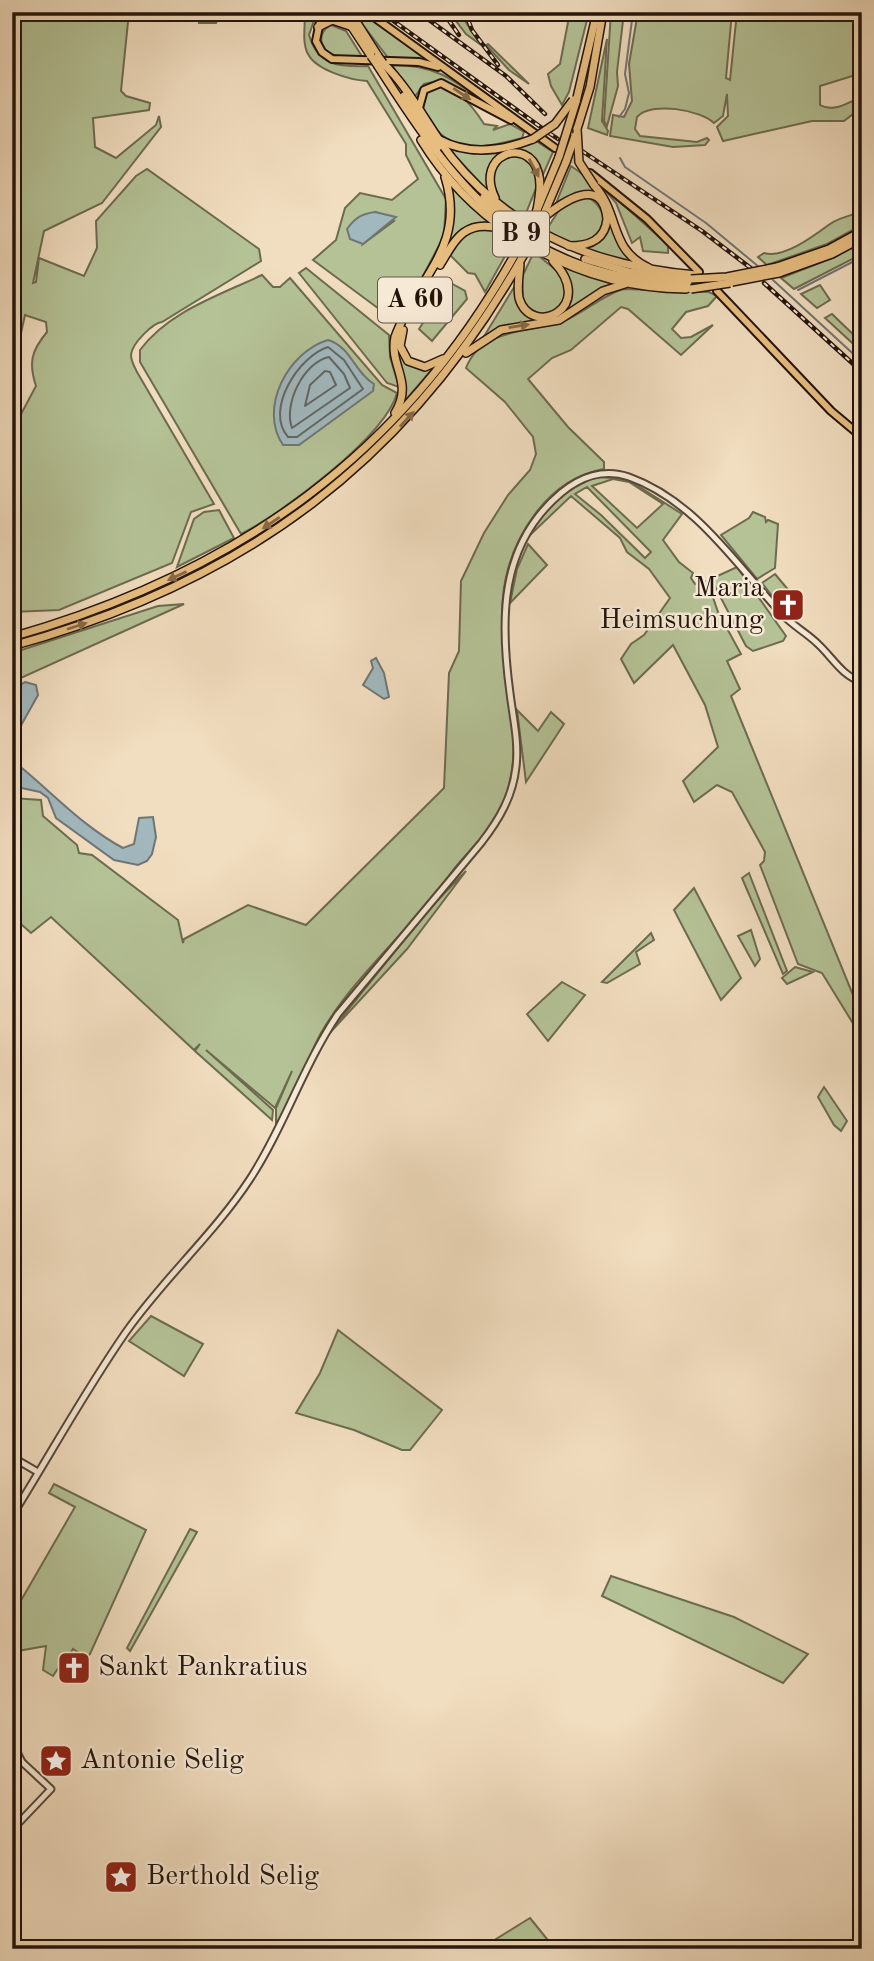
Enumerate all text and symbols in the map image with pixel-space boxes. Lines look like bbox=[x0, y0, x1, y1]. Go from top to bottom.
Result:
one-way arrow bbox=[453, 87, 472, 100]
one-way arrow bbox=[528, 158, 540, 178]
road number: B 9 bbox=[493, 212, 549, 256]
road number: A 60 bbox=[378, 278, 452, 322]
one-way arrow bbox=[508, 320, 530, 331]
one-way arrow bbox=[398, 411, 414, 428]
one-way arrow bbox=[261, 516, 280, 529]
one-way arrow bbox=[167, 571, 187, 582]
place label: Maria Heimsuchung bbox=[600, 575, 764, 635]
church icon: Maria Heimsuchung bbox=[769, 586, 807, 624]
one-way arrow bbox=[67, 620, 88, 631]
church icon: Sankt Pankratius bbox=[55, 1649, 93, 1687]
place label: Sankt Pankratius bbox=[98, 1654, 308, 1682]
place icon: Antonie Selig bbox=[37, 1742, 75, 1780]
place label: Antonie Selig bbox=[80, 1747, 244, 1775]
place icon: Berthold Selig bbox=[102, 1858, 140, 1896]
place label: Berthold Selig bbox=[146, 1863, 319, 1891]

